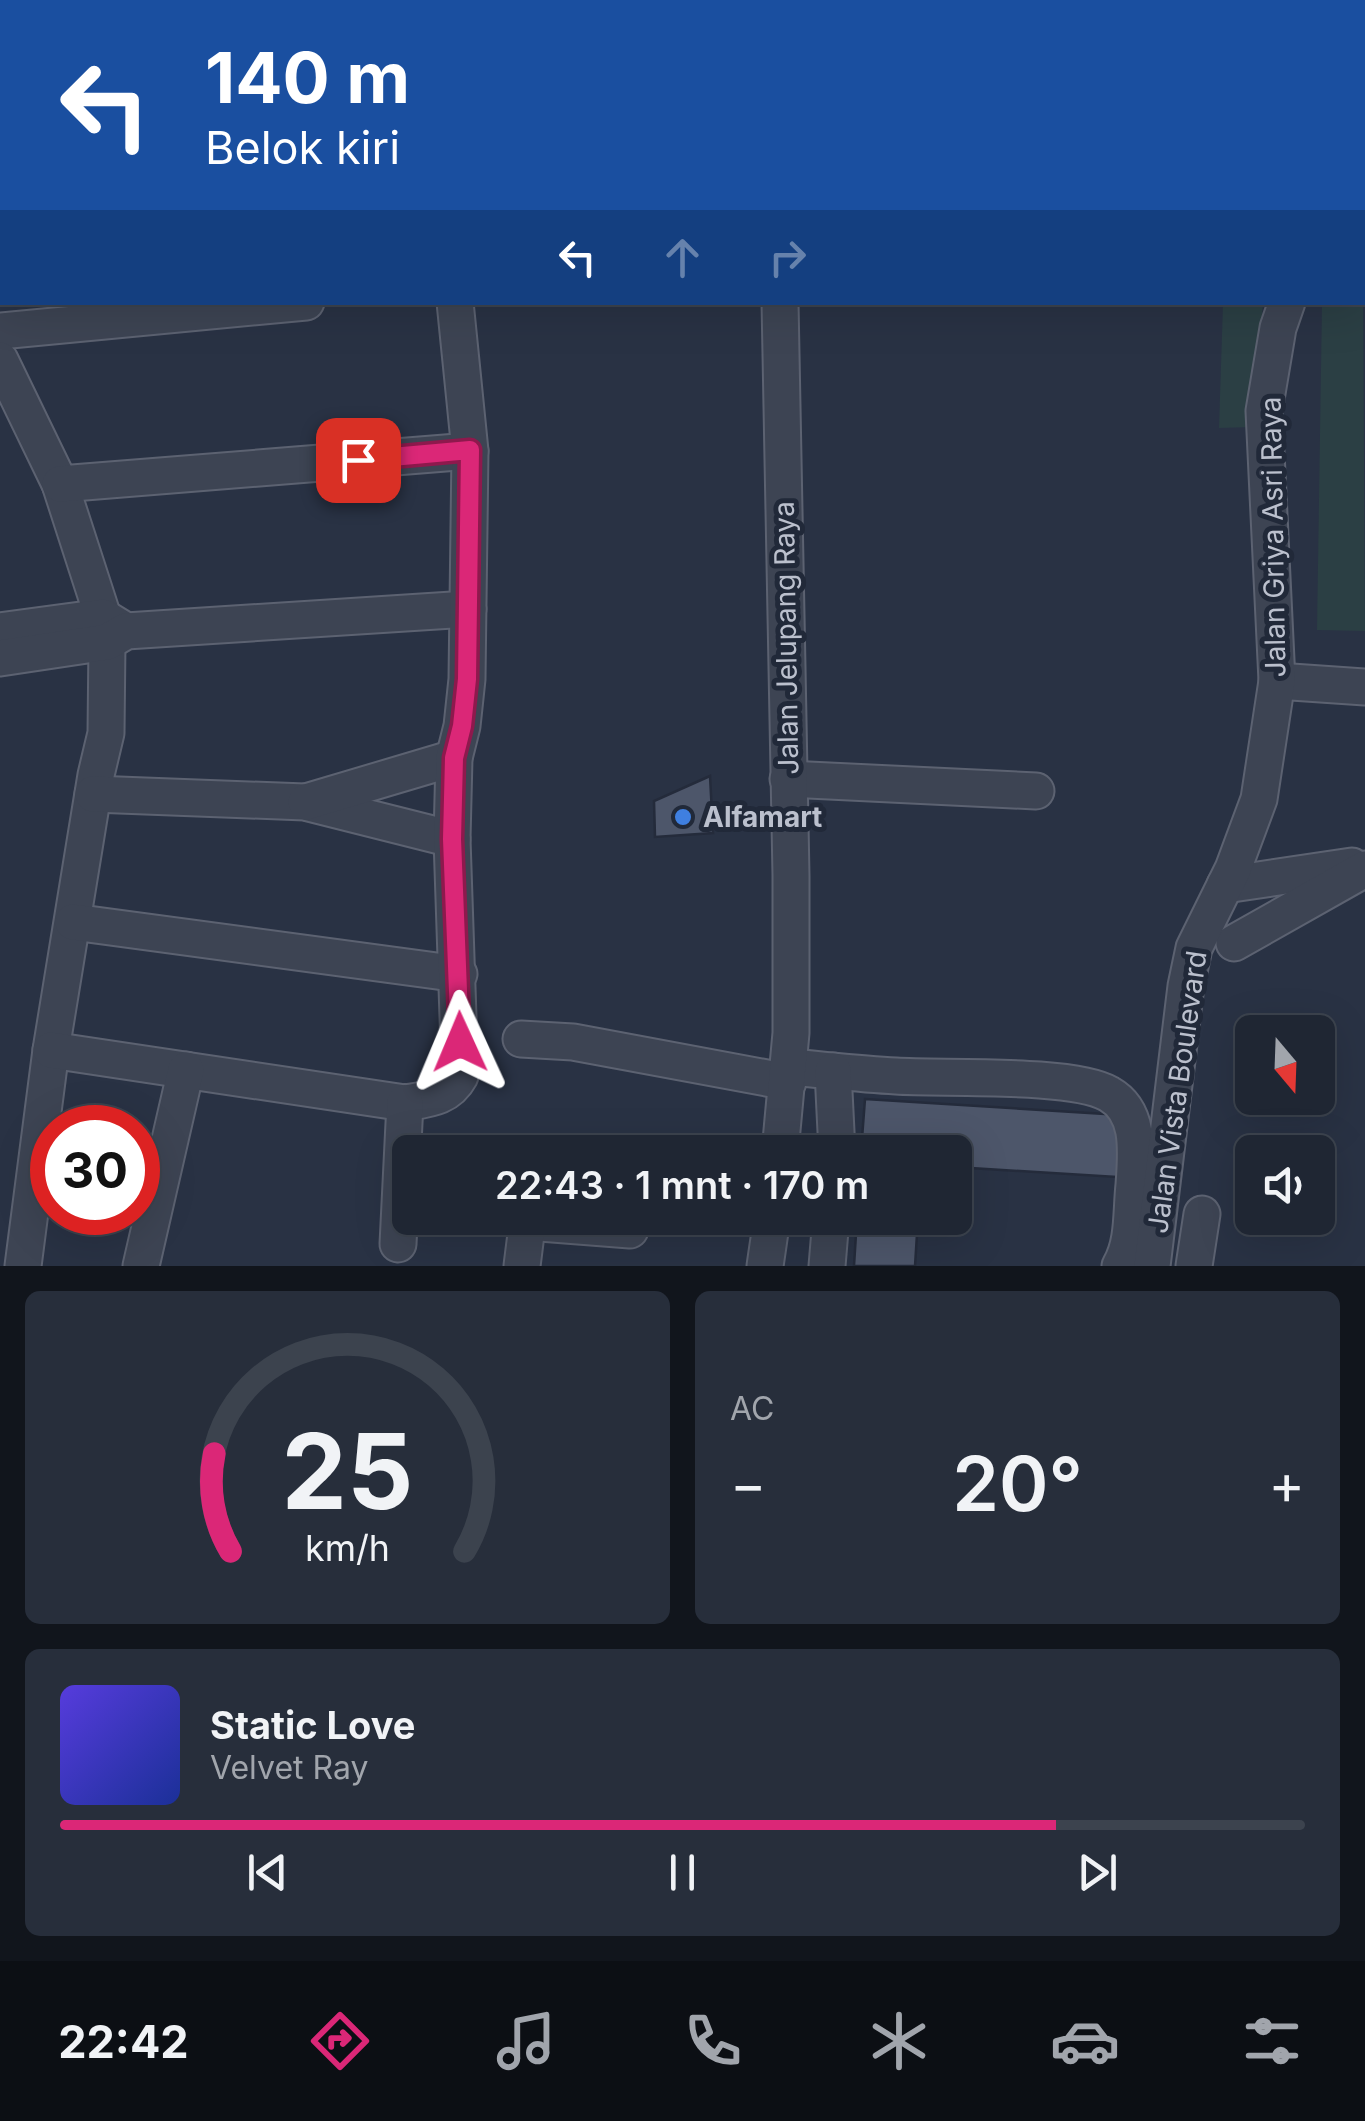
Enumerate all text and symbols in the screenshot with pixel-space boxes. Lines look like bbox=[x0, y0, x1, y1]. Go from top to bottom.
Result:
text: 140 m bbox=[205, 35, 410, 120]
icon: left bbox=[40, 40, 170, 170]
text: Belok kiri bbox=[205, 120, 400, 175]
icon: left bbox=[550, 230, 605, 285]
icon: ahead bbox=[655, 230, 710, 285]
icon: right bbox=[760, 230, 815, 285]
street label: Jalan Griya Asri Raya bbox=[1254, 396, 1292, 678]
pin bbox=[316, 418, 401, 503]
icon: arrive bbox=[331, 433, 386, 488]
street label: Jalan Jelupang Raya bbox=[767, 501, 805, 775]
place label: Alfamart bbox=[703, 800, 822, 834]
marker: Alfamart bbox=[672, 806, 694, 828]
street label: Jalan Vista Boulevard bbox=[1140, 948, 1214, 1236]
position arrow bbox=[408, 990, 512, 1094]
north arrow bbox=[1235, 1015, 1335, 1115]
map controls bbox=[1235, 1015, 1335, 1235]
speed limit sign: 30 bbox=[30, 1105, 160, 1235]
button: sound bbox=[1235, 1135, 1335, 1235]
text: 22:43 · 1 mnt · 170 m bbox=[495, 1162, 869, 1208]
text: AC bbox=[730, 1389, 774, 1428]
text: 25 bbox=[282, 1408, 413, 1534]
text: 20° bbox=[952, 1438, 1083, 1529]
text: − bbox=[730, 1451, 766, 1517]
text: + bbox=[1269, 1451, 1305, 1517]
text: km/h bbox=[305, 1526, 390, 1570]
text: Static Love bbox=[210, 1702, 415, 1748]
text: Velvet Ray bbox=[210, 1748, 368, 1787]
icon: previous bbox=[240, 1845, 295, 1900]
icon: pause bbox=[655, 1845, 710, 1900]
icon: next bbox=[1070, 1845, 1125, 1900]
icon: directions bbox=[305, 2006, 375, 2076]
icon: music bbox=[491, 2006, 561, 2076]
icon: phone bbox=[678, 2006, 748, 2076]
icon: climate bbox=[864, 2006, 934, 2076]
icon: car bbox=[1050, 2006, 1120, 2076]
icon: filters bbox=[1237, 2006, 1307, 2076]
text: 22:42 bbox=[58, 2014, 189, 2069]

